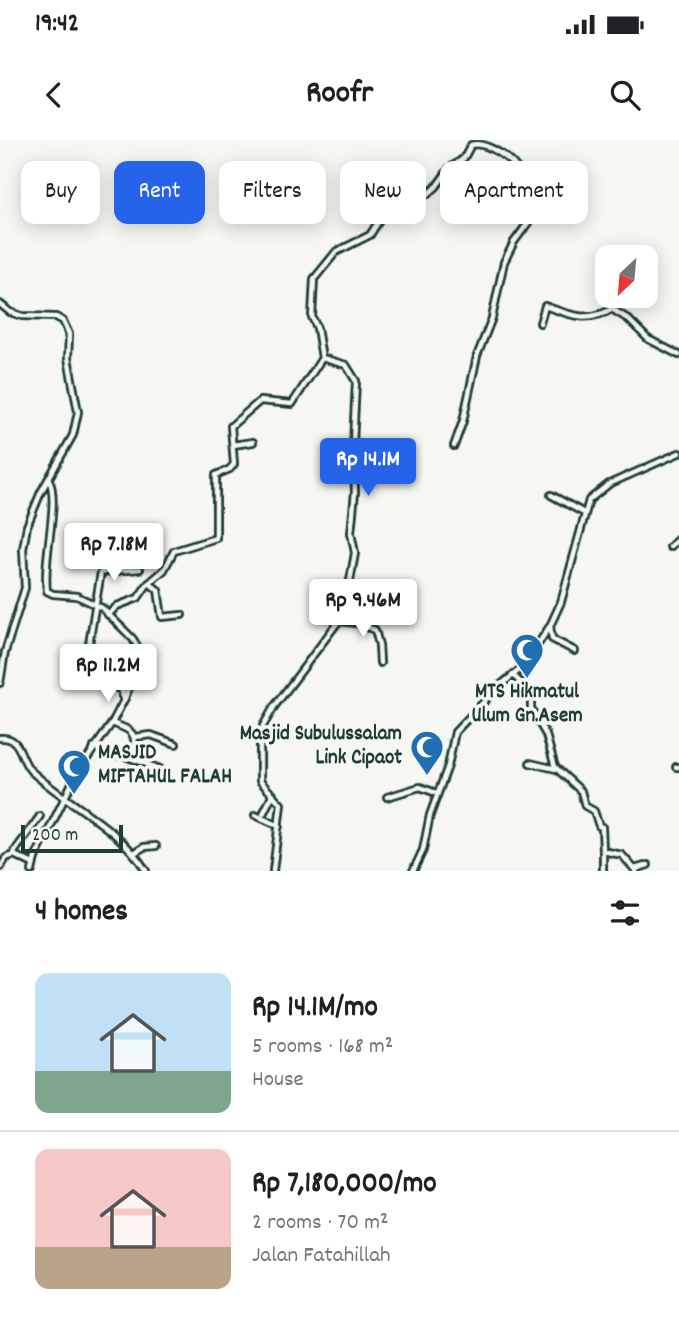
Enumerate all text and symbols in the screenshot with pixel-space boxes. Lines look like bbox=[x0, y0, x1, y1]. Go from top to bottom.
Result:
text: 19:42 bbox=[35, 6, 79, 43]
text: Roofr bbox=[306, 72, 373, 118]
icon: back bbox=[35, 76, 73, 114]
icon: search bbox=[606, 76, 644, 114]
chip: Buy bbox=[21, 161, 100, 224]
chip: Rent bbox=[114, 161, 205, 224]
chip: Filters bbox=[219, 161, 326, 224]
chip: New bbox=[340, 161, 426, 224]
chip: Apartment bbox=[440, 161, 588, 224]
north arrow bbox=[595, 245, 658, 308]
map controls bbox=[595, 245, 658, 308]
pin: Rp 14.1M bbox=[296, 438, 440, 498]
text: Rp 14.1M bbox=[336, 444, 400, 477]
pin: Rp 7.18M bbox=[42, 524, 186, 583]
text: Rp 7.18M bbox=[80, 529, 148, 562]
pin: Rp 9.46M bbox=[291, 580, 435, 639]
text: Rp 9.46M bbox=[325, 585, 401, 618]
mosque icon: MTS Hikmatul Ulum Gn.Asem bbox=[508, 631, 546, 680]
pin: Rp 11.2M bbox=[36, 644, 180, 704]
text: Rp 11.2M bbox=[76, 650, 140, 683]
place label: MTS Hikmatul Ulum Gn.Asem bbox=[471, 678, 583, 732]
place label: Masjid Subulussalam Link Cipaot bbox=[240, 720, 402, 774]
mosque icon: Masjid Subulussalam Link Cipaot bbox=[408, 728, 446, 777]
place label: MASJID MIFTAHUL FALAH bbox=[98, 739, 232, 793]
mosque icon: MASJID MIFTAHUL FALAH bbox=[55, 747, 93, 796]
scale bar bbox=[21, 822, 122, 854]
text: 200 m bbox=[32, 823, 78, 850]
text: 4 homes bbox=[35, 892, 128, 935]
icon: filters bbox=[606, 894, 644, 932]
text: Rp 14.1M/mo bbox=[252, 988, 378, 1031]
icon: home bbox=[91, 1001, 175, 1085]
text: 5 rooms · 168 m² bbox=[252, 1031, 393, 1064]
text: House bbox=[252, 1064, 304, 1097]
text: Rp 7,180,000/mo bbox=[252, 1164, 437, 1207]
icon: home bbox=[91, 1177, 175, 1261]
text: 2 rooms · 70 m² bbox=[252, 1207, 388, 1240]
text: Jalan Fatahillah bbox=[252, 1240, 391, 1273]

